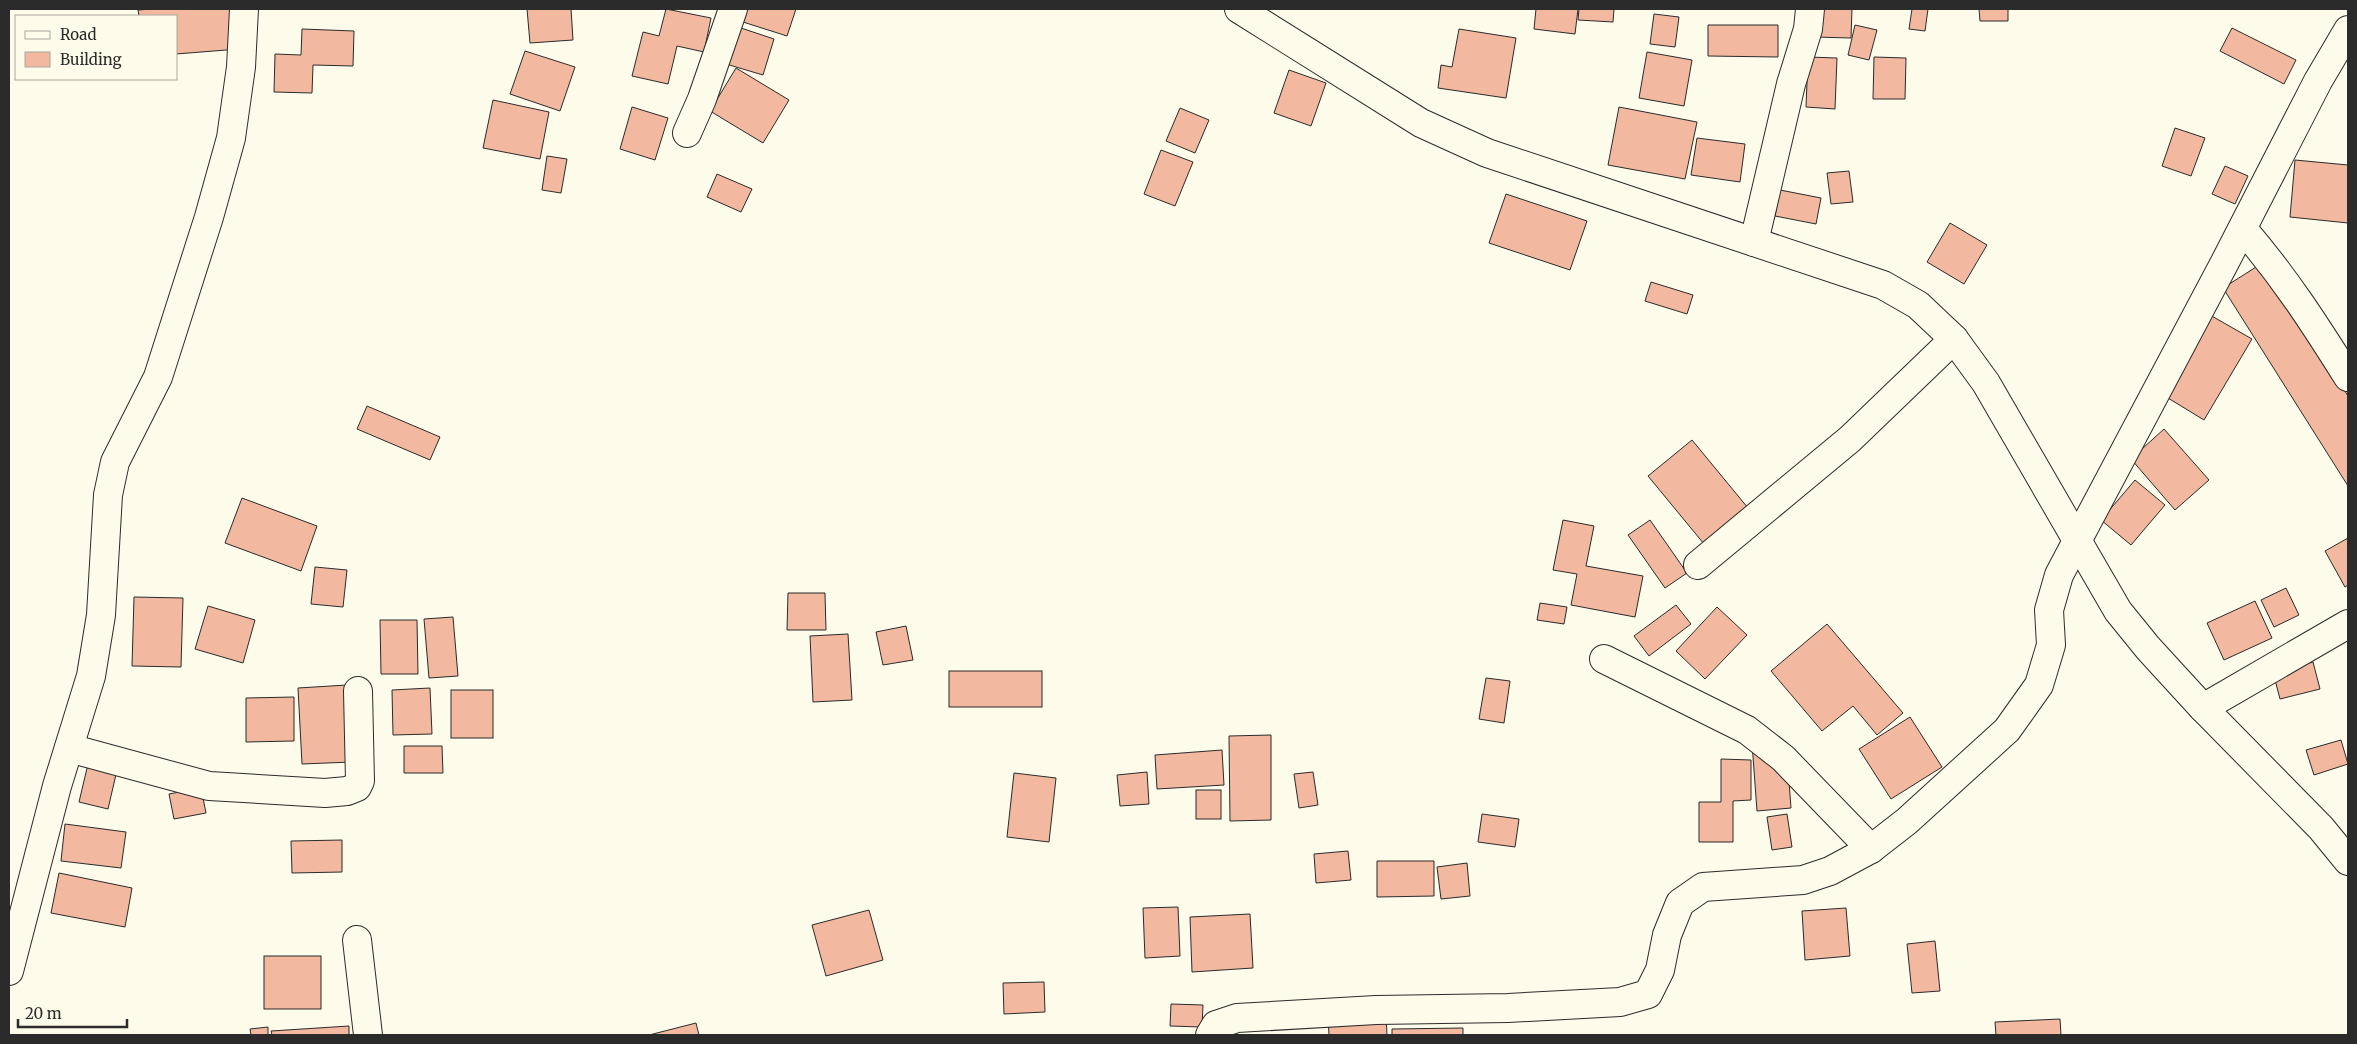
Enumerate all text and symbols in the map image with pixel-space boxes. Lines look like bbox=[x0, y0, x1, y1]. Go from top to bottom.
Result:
legend bbox=[15, 15, 178, 80]
text: Road bbox=[60, 25, 96, 44]
text: Building bbox=[60, 50, 122, 69]
scale bar bbox=[18, 996, 126, 1028]
text: 20 m bbox=[25, 1004, 62, 1023]

